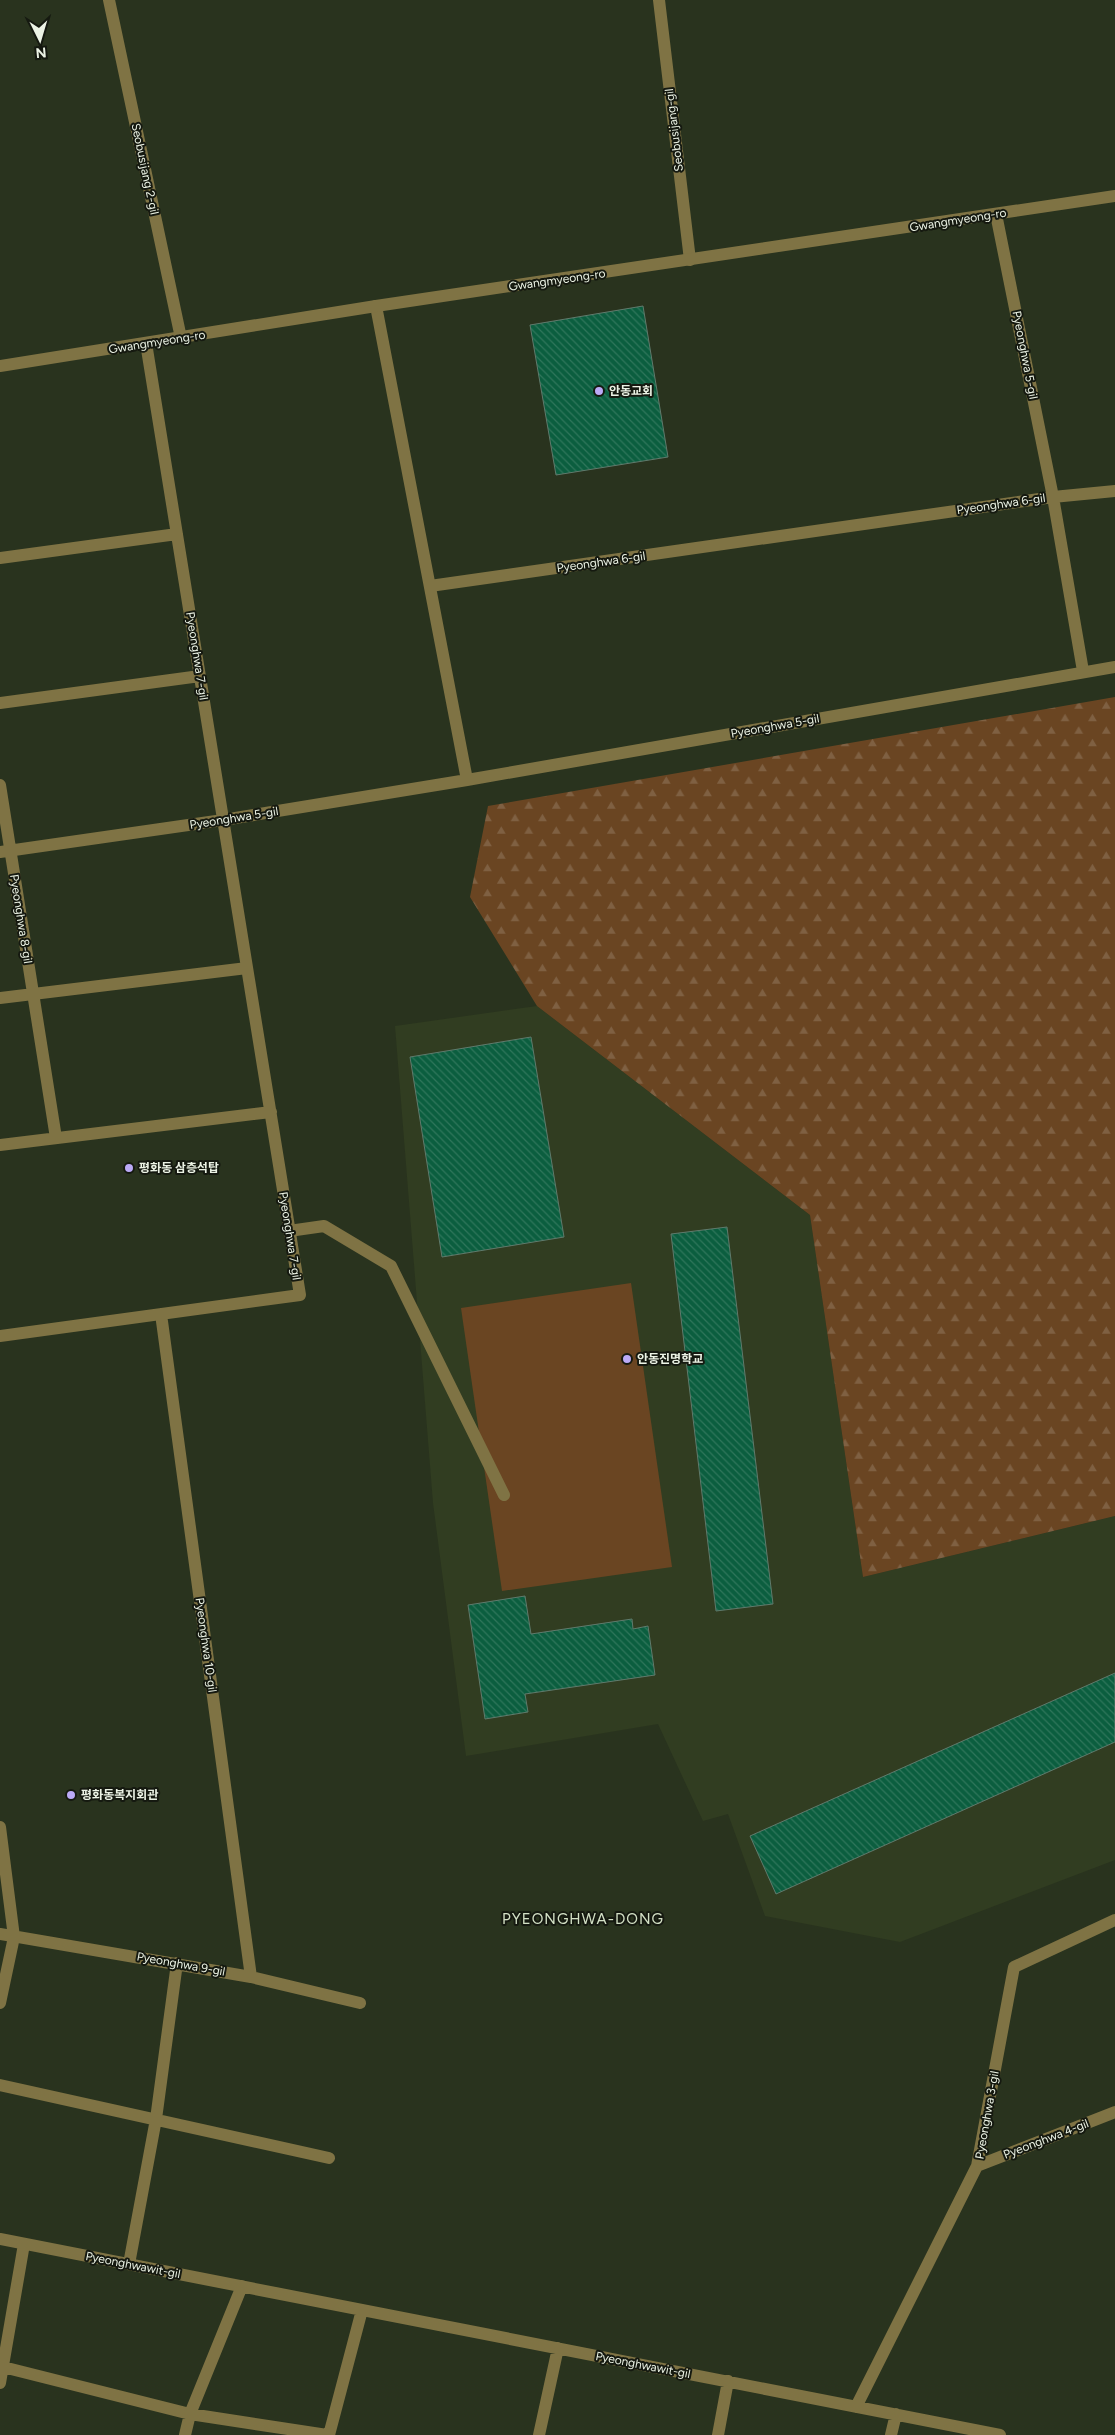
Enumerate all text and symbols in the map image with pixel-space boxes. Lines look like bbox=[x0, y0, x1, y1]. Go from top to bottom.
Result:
north arrow bbox=[15, 15, 65, 65]
text: N bbox=[35, 44, 47, 61]
street label: Seobusijang-gil bbox=[662, 88, 686, 172]
street label: Seobusijang 2-gil bbox=[128, 122, 162, 216]
street label: Gwangmyeong-ro bbox=[909, 205, 1007, 235]
street label: Gwangmyeong-ro bbox=[508, 266, 606, 294]
street label: Pyeonghwa 5-gil bbox=[1010, 310, 1040, 400]
street label: Gwangmyeong-ro bbox=[108, 327, 206, 357]
place label: 안동교회 bbox=[609, 384, 653, 398]
marker: 안동교회 bbox=[593, 385, 605, 397]
street label: Pyeonghwa 6-gil bbox=[956, 491, 1046, 517]
street label: Pyeonghwa 6-gil bbox=[556, 549, 646, 575]
street label: Pyeonghwa 7-gil bbox=[183, 611, 211, 701]
street label: Pyeonghwa 5-gil bbox=[730, 711, 820, 741]
street label: Pyeonghwa 5-gil bbox=[189, 804, 279, 832]
street label: Pyeonghwa 8-gil bbox=[7, 873, 35, 965]
place label: 평화동 삼층석탑 bbox=[139, 1161, 219, 1175]
marker: 평화동 삼층석탑 bbox=[123, 1162, 135, 1174]
street label: Pyeonghwa 7-gil bbox=[276, 1191, 304, 1281]
place label: 안동진명학교 bbox=[637, 1352, 703, 1366]
marker: 안동진명학교 bbox=[621, 1353, 633, 1365]
street label: Pyeonghwa 10-gil bbox=[192, 1597, 220, 1693]
place label: 평화동복지회관 bbox=[81, 1788, 158, 1802]
marker: 평화동복지회관 bbox=[65, 1789, 77, 1801]
district label: PYEONGHWA-DONG bbox=[502, 1910, 664, 1928]
street label: Pyeonghwa 9-gil bbox=[136, 1949, 226, 1979]
street label: Pyeonghwa 3-gil bbox=[972, 2070, 1002, 2160]
street label: Pyeonghwa 4-gil bbox=[1001, 2116, 1091, 2162]
street label: Pyeonghwawit-gil bbox=[84, 2249, 182, 2281]
street label: Pyeonghwawit-gil bbox=[594, 2349, 692, 2381]

